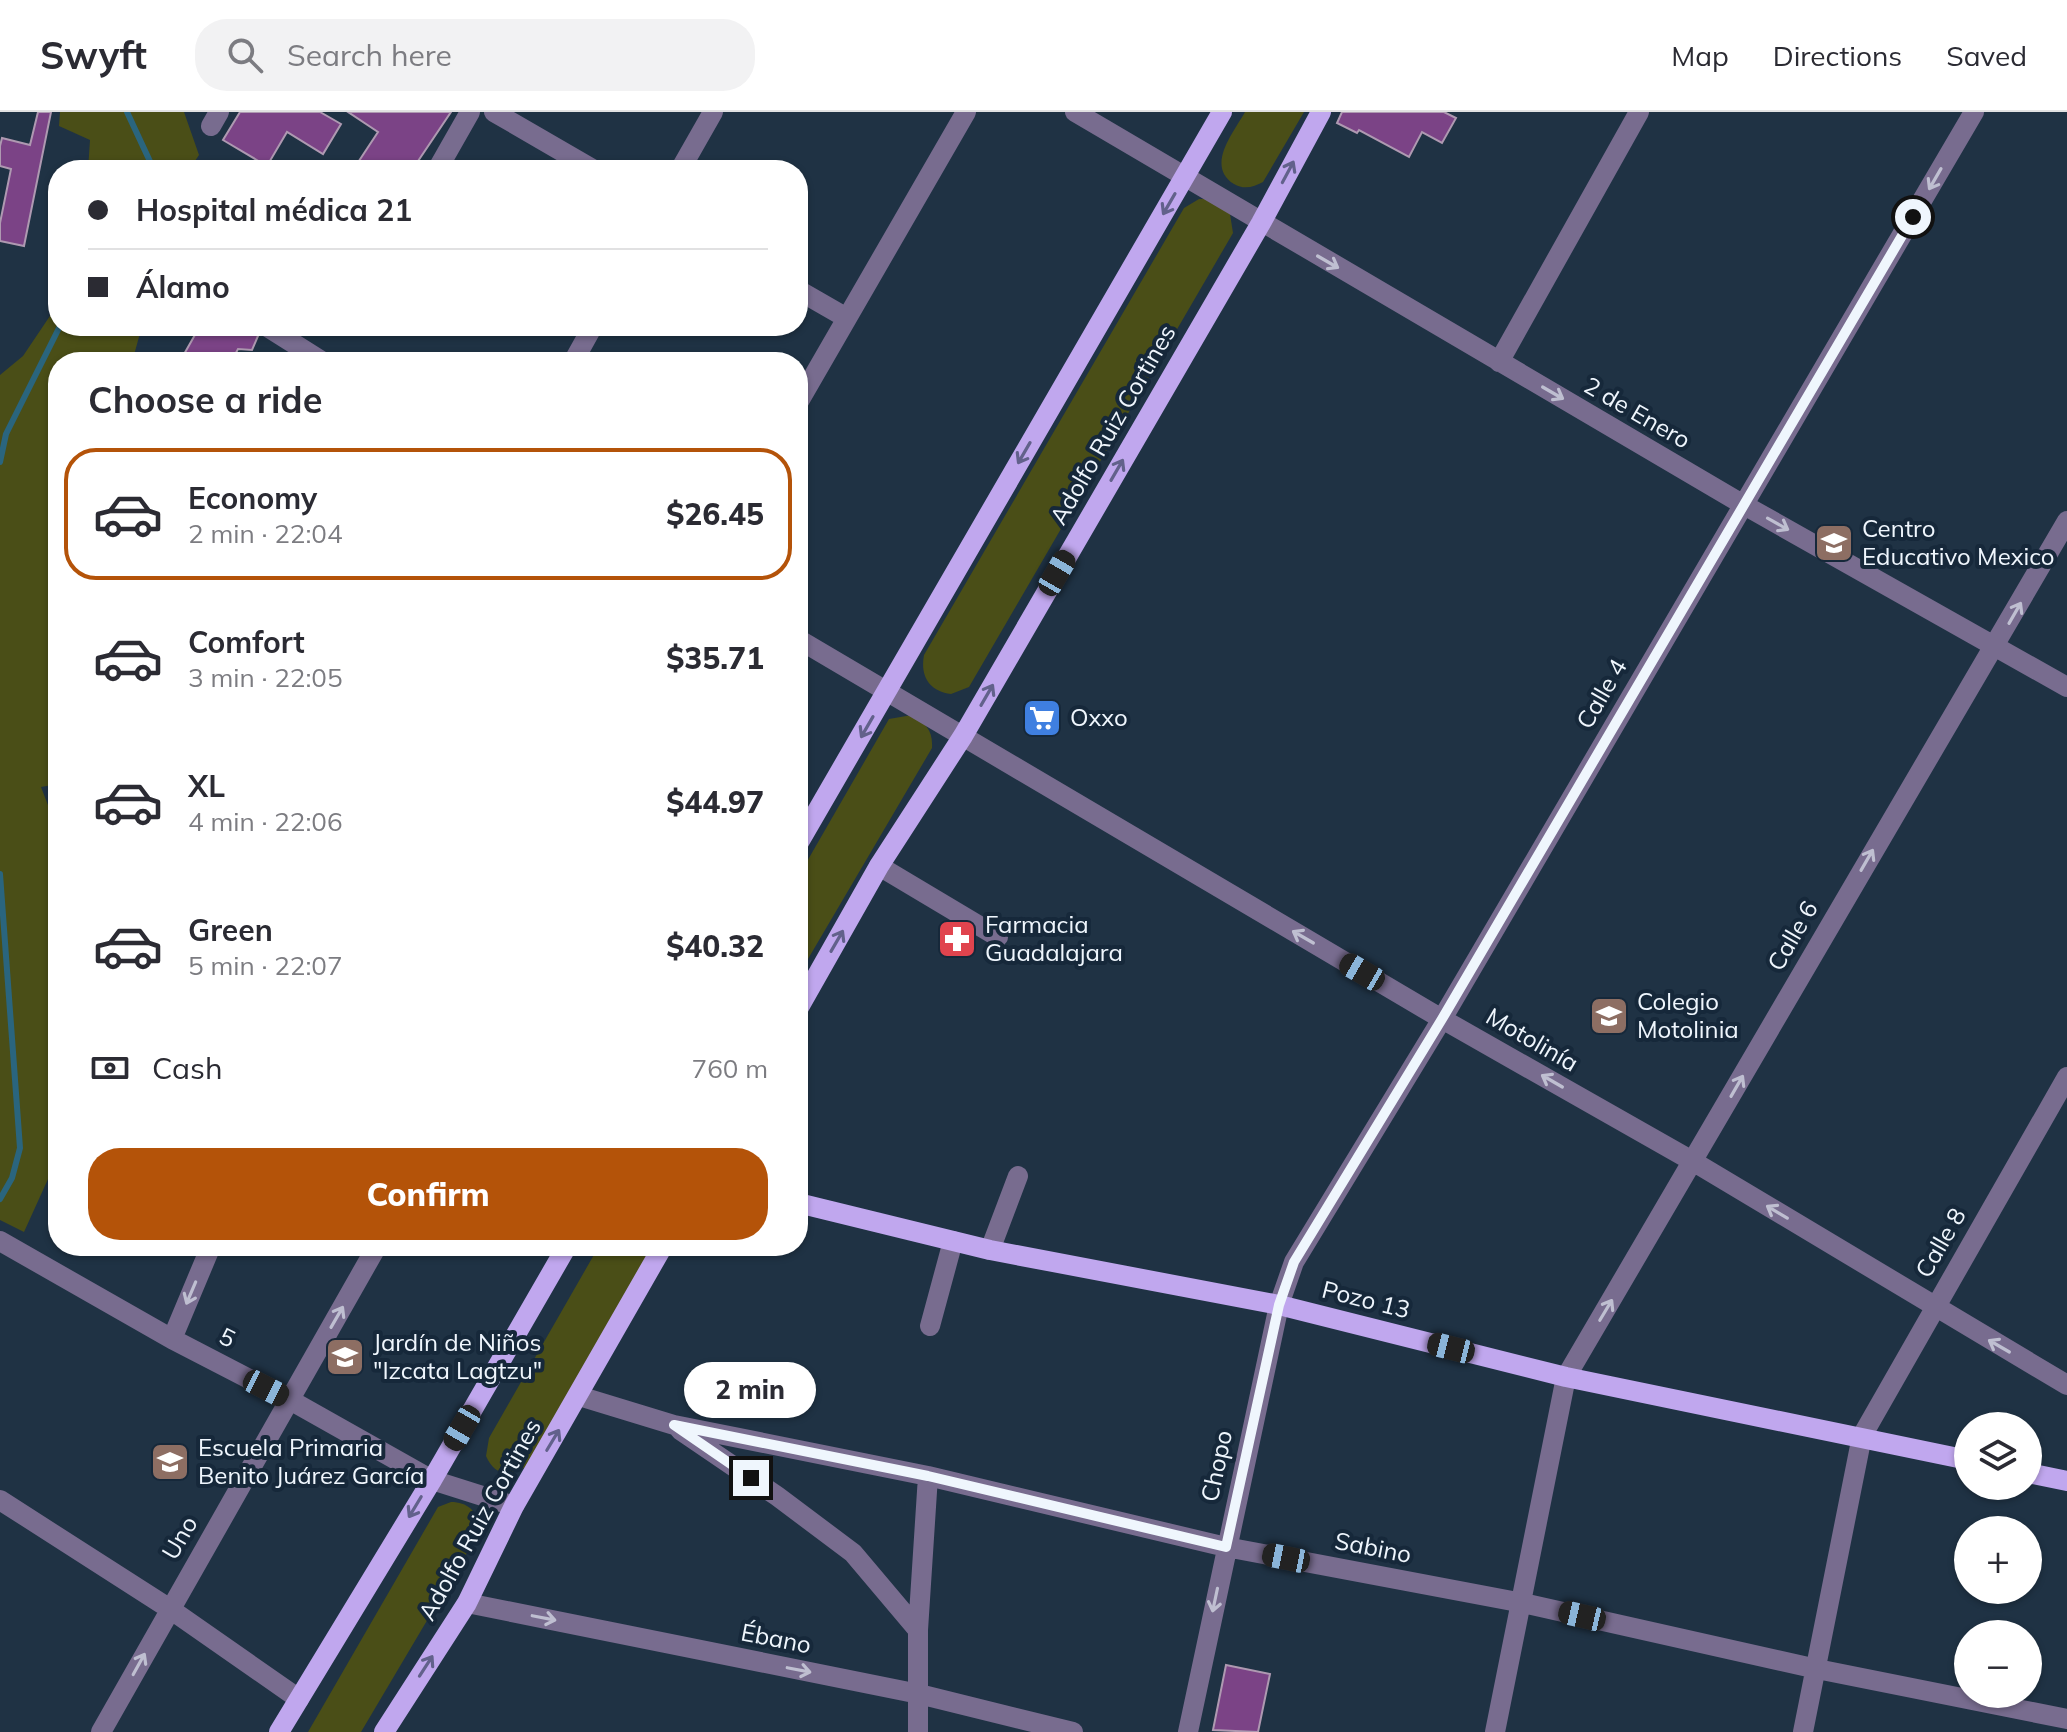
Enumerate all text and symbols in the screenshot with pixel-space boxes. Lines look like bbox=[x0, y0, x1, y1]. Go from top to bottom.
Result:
search box bbox=[195, 19, 755, 91]
text: Swyft bbox=[40, 31, 147, 79]
icon: search bbox=[223, 33, 267, 77]
text: Search here bbox=[287, 36, 452, 74]
text: Map bbox=[1671, 38, 1729, 73]
text: Directions bbox=[1773, 38, 1902, 73]
text: Saved bbox=[1946, 38, 2027, 73]
one-way arrow bbox=[1281, 161, 1297, 184]
one-way arrow bbox=[1927, 167, 1943, 190]
text: Hospital médica 21 bbox=[136, 191, 412, 229]
one-way arrow bbox=[1161, 192, 1177, 215]
route start bbox=[1895, 199, 1931, 235]
one-way arrow bbox=[1316, 254, 1339, 270]
text: Álamo bbox=[136, 268, 230, 306]
street label: Adolfo Ruiz Cortines bbox=[1043, 319, 1182, 530]
street label: 2 de Enero bbox=[1579, 370, 1696, 455]
text: Choose a ride bbox=[88, 377, 322, 422]
one-way arrow bbox=[1541, 386, 1564, 402]
one-way arrow bbox=[1016, 441, 1032, 464]
one-way arrow bbox=[1109, 459, 1125, 482]
icon: car bbox=[92, 478, 164, 550]
text: Economy bbox=[188, 479, 317, 517]
text: $26.45 bbox=[666, 495, 764, 533]
place label: Centro Educativo Mexico bbox=[1862, 513, 2055, 571]
text: 2 min · 22:04 bbox=[188, 517, 343, 550]
one-way arrow bbox=[1765, 517, 1789, 532]
school or university icon: Centro Educativo Mexico bbox=[1813, 522, 1855, 564]
car bbox=[1035, 546, 1079, 600]
one-way arrow bbox=[2007, 602, 2023, 625]
icon: car bbox=[92, 622, 164, 694]
text: Comfort bbox=[188, 623, 305, 661]
text: $35.71 bbox=[666, 639, 764, 677]
street label: Calle 4 bbox=[1569, 653, 1633, 734]
text: 3 min · 22:05 bbox=[188, 661, 343, 694]
one-way arrow bbox=[979, 684, 995, 707]
supermarket icon: Oxxo bbox=[1021, 697, 1063, 739]
place label: Oxxo bbox=[1070, 702, 1128, 732]
one-way arrow bbox=[859, 715, 875, 738]
icon: car bbox=[92, 766, 164, 838]
text: XL bbox=[188, 767, 225, 805]
text: $44.97 bbox=[666, 783, 764, 821]
text: 4 min · 22:06 bbox=[188, 805, 343, 838]
one-way arrow bbox=[1859, 849, 1875, 872]
street label: Calle 6 bbox=[1760, 895, 1824, 976]
place label: Farmacia Guadalajara bbox=[985, 909, 1123, 967]
icon: car bbox=[92, 910, 164, 982]
text: Green bbox=[188, 911, 273, 949]
pharmacy icon: Farmacia Guadalajara bbox=[936, 918, 978, 960]
text: $40.32 bbox=[666, 927, 764, 965]
one-way arrow bbox=[1292, 929, 1315, 945]
one-way arrow bbox=[829, 930, 845, 953]
text: 5 min · 22:07 bbox=[188, 949, 343, 982]
car bbox=[1335, 950, 1389, 994]
place label: Colegio Motolinia bbox=[1637, 986, 1739, 1044]
school or university icon: Colegio Motolinia bbox=[1588, 995, 1630, 1037]
street label: Motolinía bbox=[1481, 1001, 1584, 1078]
icon: cash bbox=[88, 1046, 132, 1090]
text: Cash bbox=[152, 1049, 223, 1087]
text: 760 m bbox=[692, 1052, 768, 1085]
one-way arrow bbox=[1541, 1073, 1564, 1089]
one-way arrow bbox=[1730, 1074, 1745, 1098]
button: Confirm bbox=[88, 1148, 768, 1240]
street label: Calle 8 bbox=[1908, 1202, 1972, 1283]
one-way arrow bbox=[1766, 1204, 1788, 1221]
street label: Pozo 13 bbox=[1319, 1274, 1413, 1324]
one-way arrow bbox=[183, 1280, 198, 1305]
one-way arrow bbox=[1598, 1299, 1614, 1322]
one-way arrow bbox=[329, 1306, 345, 1329]
street label: 5 bbox=[214, 1320, 241, 1354]
place label: Jardín de Niños "Izcata Lagtzu" bbox=[373, 1327, 542, 1385]
car bbox=[1425, 1331, 1477, 1365]
school or university icon: Jardín de Niños "Izcata Lagtzu" bbox=[324, 1336, 366, 1378]
one-way arrow bbox=[1988, 1338, 2012, 1353]
callout: 2 min bbox=[685, 1362, 817, 1418]
car bbox=[239, 1366, 293, 1410]
text: 2 min bbox=[715, 1373, 785, 1406]
car bbox=[440, 1401, 484, 1455]
map controls bbox=[1954, 1412, 2042, 1708]
button: layers bbox=[1954, 1412, 2042, 1500]
street label: Adolfo Ruiz Cortines bbox=[411, 1414, 547, 1626]
street label: Chopo bbox=[1194, 1427, 1238, 1504]
one-way arrow bbox=[545, 1429, 561, 1452]
place label: Escuela Primaria Benito Juárez García bbox=[198, 1432, 424, 1490]
school or university icon: Escuela Primaria Benito Juárez García bbox=[149, 1441, 191, 1483]
route end bbox=[733, 1460, 769, 1496]
one-way arrow bbox=[407, 1495, 423, 1518]
street label: Uno bbox=[155, 1510, 203, 1565]
button: + bbox=[1954, 1516, 2042, 1604]
street label: Sabino bbox=[1332, 1525, 1414, 1569]
car bbox=[1260, 1542, 1312, 1574]
one-way arrow bbox=[1207, 1586, 1222, 1612]
car bbox=[1556, 1599, 1608, 1633]
one-way arrow bbox=[531, 1612, 556, 1627]
street label: Ébano bbox=[739, 1617, 814, 1659]
button: − bbox=[1954, 1620, 2042, 1708]
one-way arrow bbox=[131, 1653, 147, 1676]
one-way arrow bbox=[418, 1656, 435, 1678]
one-way arrow bbox=[785, 1663, 811, 1678]

